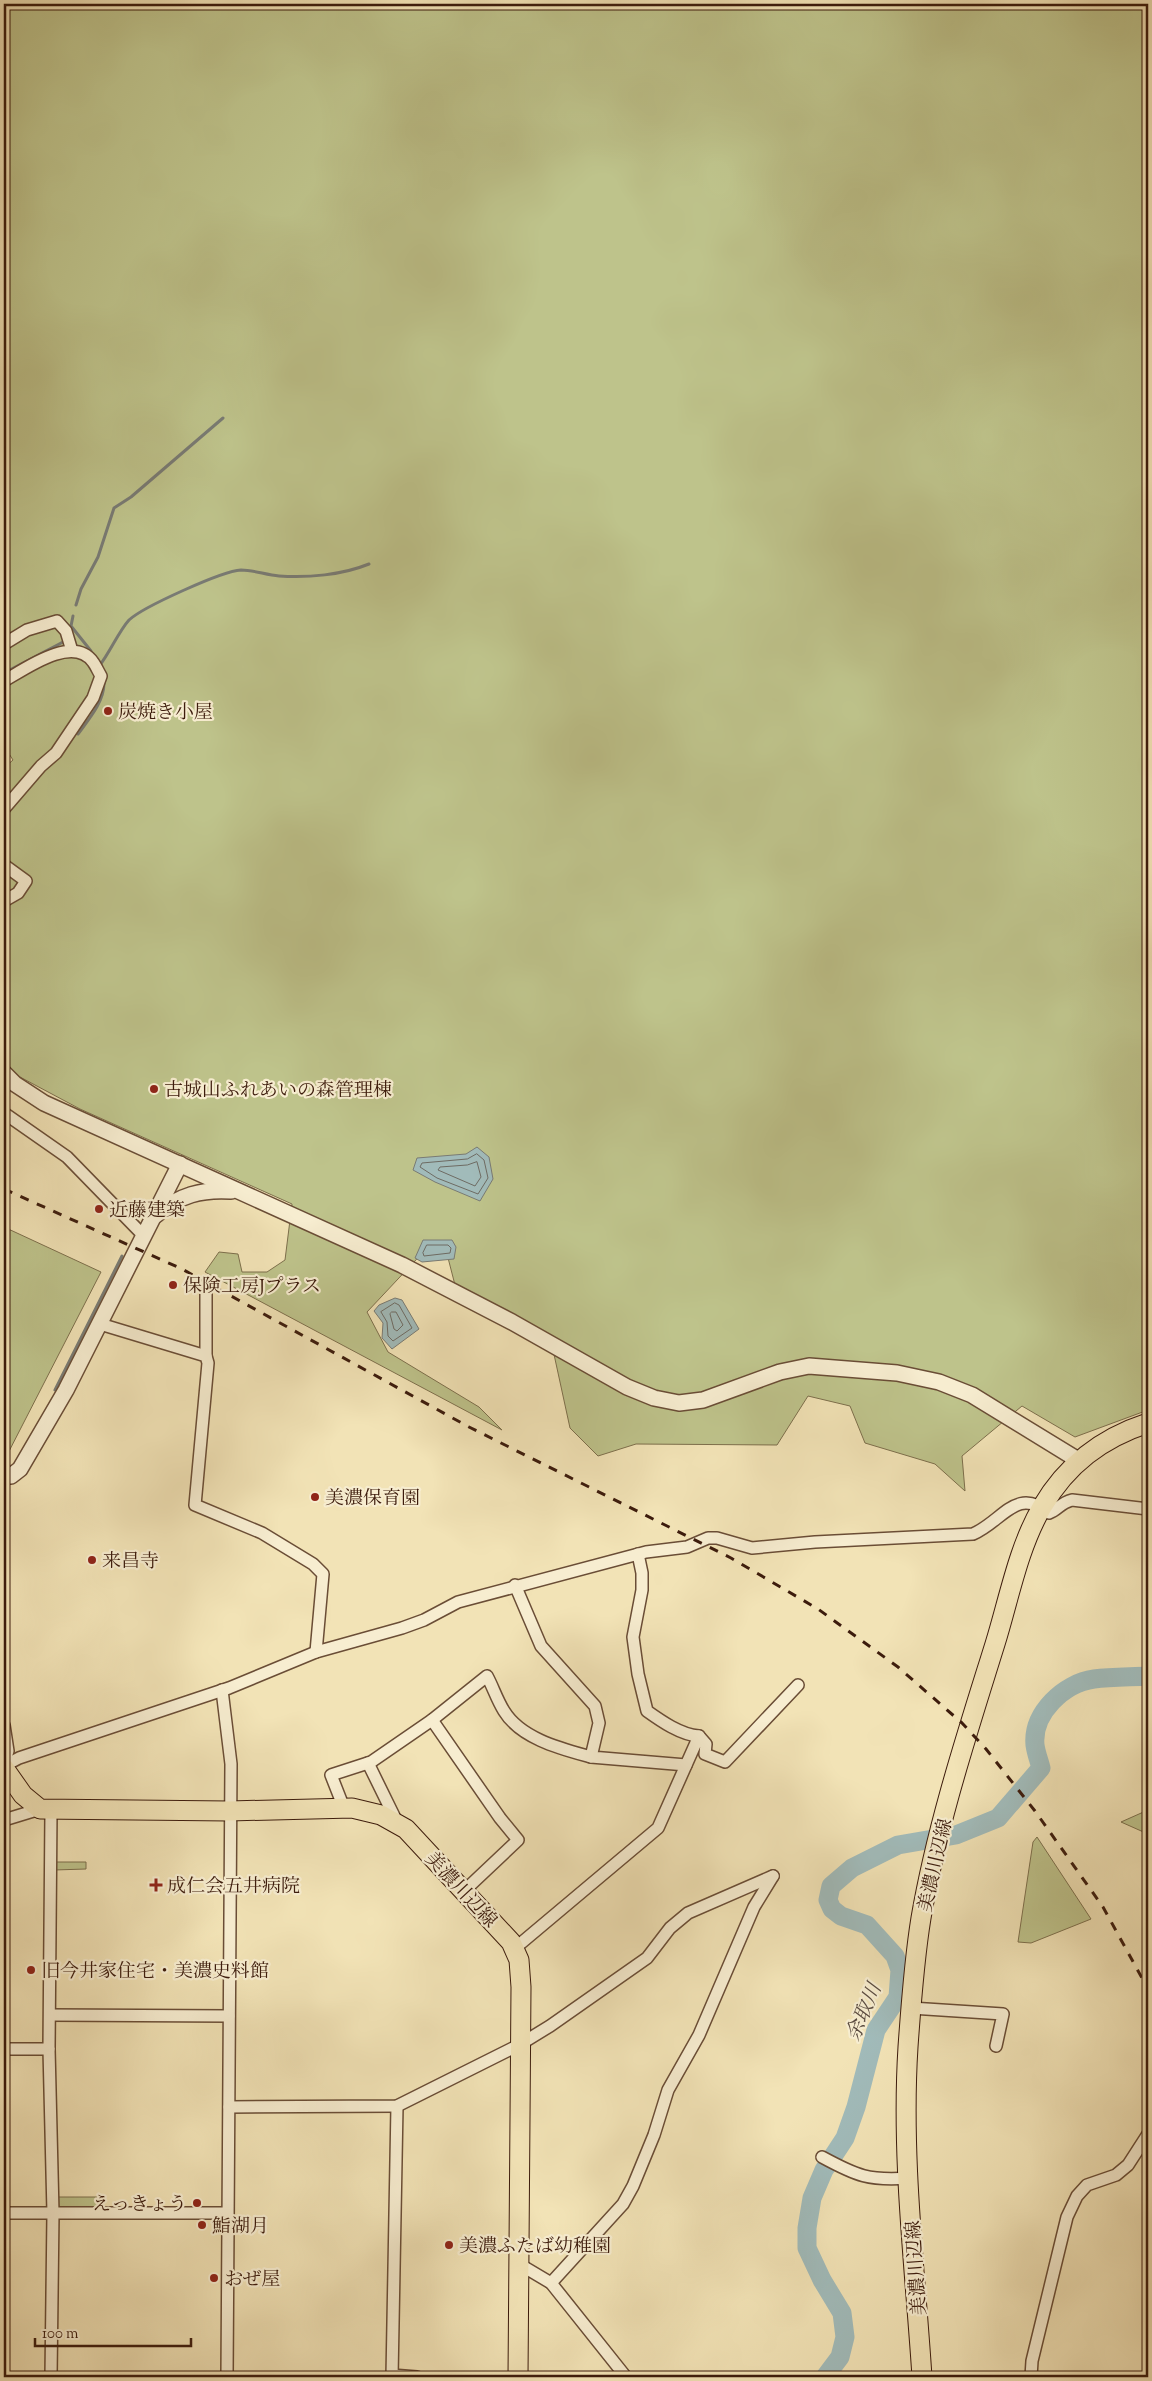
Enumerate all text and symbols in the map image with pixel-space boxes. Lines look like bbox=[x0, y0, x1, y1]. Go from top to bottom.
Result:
place label: 炭焼き小屋 bbox=[118, 700, 213, 727]
marker: 炭焼き小屋 bbox=[102, 705, 114, 717]
place label: 古城山ふれあいの森管理棟 bbox=[164, 1078, 392, 1105]
marker: 古城山ふれあいの森管理棟 bbox=[148, 1083, 160, 1095]
place label: 近藤建築 bbox=[109, 1198, 185, 1225]
marker: 近藤建築 bbox=[93, 1203, 105, 1215]
place label: 保険工房Jプラス bbox=[183, 1274, 321, 1301]
marker: 保険工房Jプラス bbox=[167, 1279, 179, 1291]
place label: 美濃保育園 bbox=[325, 1486, 420, 1513]
marker: 美濃保育園 bbox=[309, 1491, 321, 1503]
place label: 来昌寺 bbox=[102, 1549, 159, 1576]
marker: 来昌寺 bbox=[86, 1554, 98, 1566]
street label: 美濃川辺線 bbox=[913, 1816, 960, 1915]
street label: 美濃川辺線 bbox=[418, 1847, 502, 1935]
place label: 成仁会五井病院 bbox=[167, 1874, 300, 1901]
marker: 成仁会五井病院 bbox=[149, 1878, 163, 1892]
place label: 旧今井家住宅・美濃史料館 bbox=[41, 1959, 269, 1986]
marker: 旧今井家住宅・美濃史料館 bbox=[25, 1964, 37, 1976]
water label: 余取川 bbox=[840, 1978, 891, 2046]
place label: えっきょう bbox=[92, 2192, 187, 2219]
marker: えっきょう bbox=[191, 2197, 203, 2209]
place label: 鮨湖月 bbox=[212, 2214, 269, 2241]
marker: 鮨湖月 bbox=[196, 2219, 208, 2231]
street label: 美濃川辺線 bbox=[901, 2219, 934, 2316]
place label: 美濃ふたば幼稚園 bbox=[459, 2234, 611, 2261]
marker: 美濃ふたば幼稚園 bbox=[443, 2239, 455, 2251]
place label: おぜ屋 bbox=[224, 2267, 280, 2294]
marker: おぜ屋 bbox=[208, 2272, 220, 2284]
scale bar bbox=[35, 2316, 191, 2348]
text: 100 m bbox=[42, 2324, 79, 2345]

